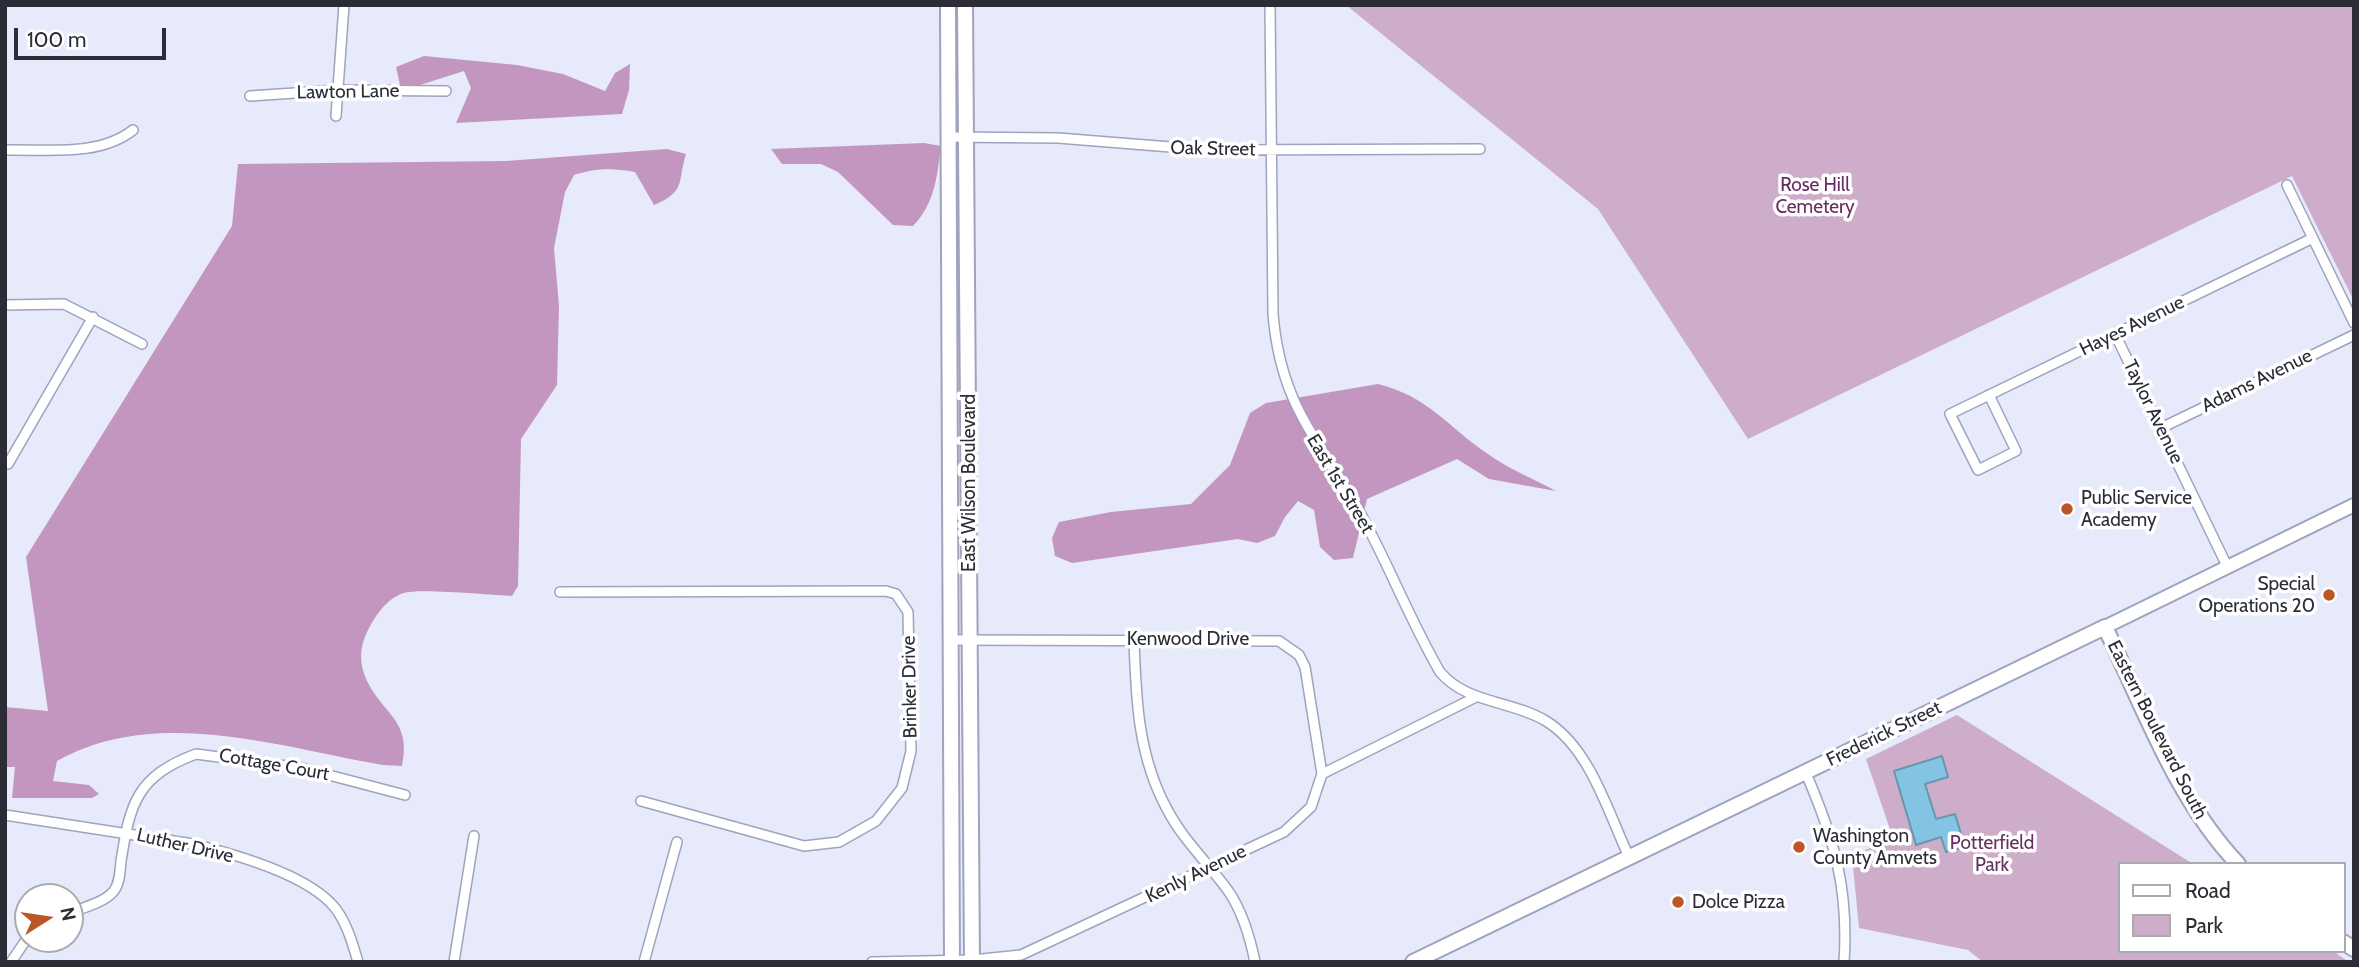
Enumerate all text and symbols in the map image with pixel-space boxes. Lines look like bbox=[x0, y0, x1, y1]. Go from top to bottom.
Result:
scale bar bbox=[18, 14, 170, 58]
text: 100 m bbox=[27, 27, 86, 52]
street label: Lawton Lane bbox=[296, 80, 400, 104]
street label: Oak Street bbox=[1170, 137, 1256, 161]
park label: Rose Hill Cemetery bbox=[1775, 174, 1855, 218]
street label: Hayes Avenue bbox=[2076, 291, 2188, 361]
street label: Adams Avenue bbox=[2198, 344, 2316, 418]
street label: Taylor Avenue bbox=[2118, 356, 2188, 468]
street label: East Wilson Boulevard bbox=[958, 394, 980, 572]
street label: East 1st Street bbox=[1301, 430, 1379, 538]
place label: Public Service Academy bbox=[2081, 487, 2192, 531]
marker: Public Service Academy bbox=[2059, 501, 2075, 517]
place label: Special Operations 20 bbox=[2199, 573, 2315, 617]
marker: Special Operations 20 bbox=[2321, 587, 2337, 603]
street label: Kenwood Drive bbox=[1127, 628, 1249, 650]
street label: Brinker Drive bbox=[898, 636, 922, 738]
street label: Eastern Boulevard South bbox=[2102, 637, 2212, 823]
street label: Frederick Street bbox=[1823, 696, 1945, 772]
street label: Cottage Court bbox=[217, 744, 331, 786]
street label: Luther Drive bbox=[134, 824, 236, 868]
place label: Washington County Amvets bbox=[1813, 825, 1937, 869]
park label: Potterfield Park bbox=[1950, 832, 2034, 876]
marker: Washington County Amvets bbox=[1791, 839, 1807, 855]
street label: Kenly Avenue bbox=[1142, 840, 1250, 908]
legend bbox=[2118, 862, 2345, 953]
text: Road bbox=[2185, 878, 2231, 903]
north arrow bbox=[14, 883, 84, 953]
place label: Dolce Pizza bbox=[1692, 891, 1785, 913]
marker: Dolce Pizza bbox=[1670, 894, 1686, 910]
text: N bbox=[55, 905, 81, 923]
text: Park bbox=[2185, 913, 2223, 938]

